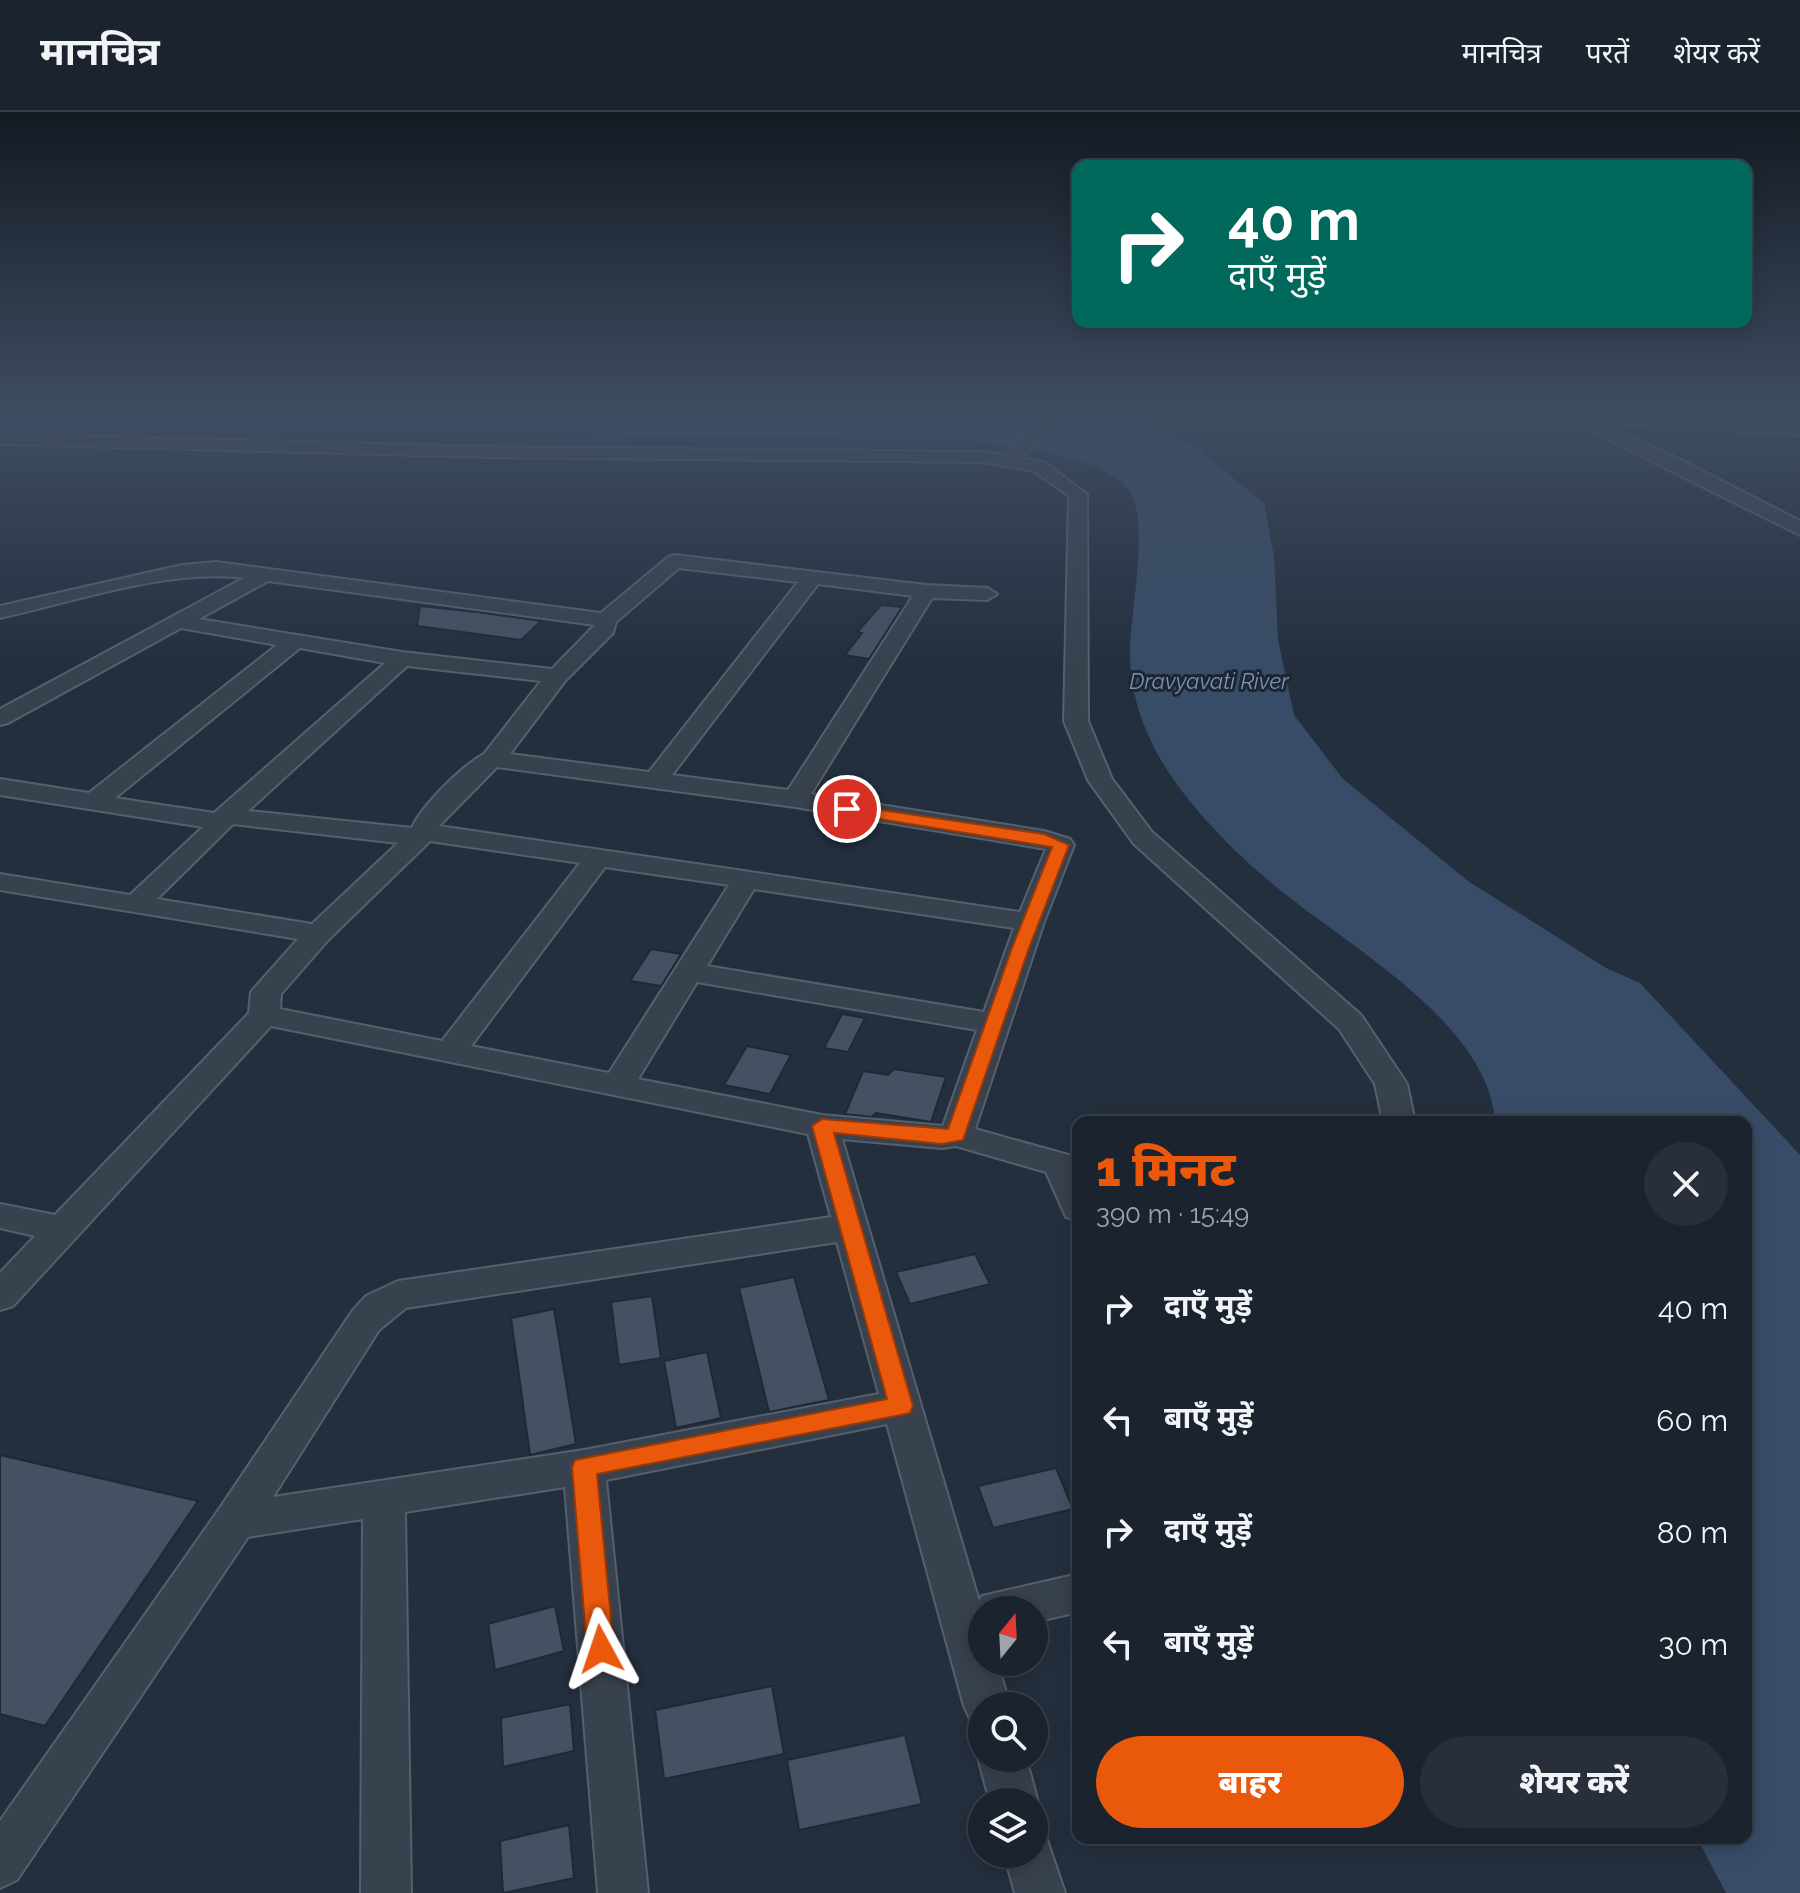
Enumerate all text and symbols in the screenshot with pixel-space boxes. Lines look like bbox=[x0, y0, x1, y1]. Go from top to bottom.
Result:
text: मानचित्र bbox=[40, 29, 160, 74]
text: मानचित्र bbox=[1462, 37, 1542, 70]
text: परतें bbox=[1586, 37, 1629, 70]
text: शेयर करें bbox=[1673, 37, 1760, 70]
text: 40 m bbox=[1228, 187, 1360, 253]
icon: right bbox=[1096, 192, 1200, 296]
text: दाएँ मुड़ें bbox=[1228, 254, 1326, 296]
water label: Dravyavati River bbox=[1129, 668, 1290, 694]
pin bbox=[813, 775, 881, 843]
icon: arrive bbox=[825, 787, 869, 831]
text: 1 मिनट bbox=[1096, 1141, 1235, 1197]
button: close bbox=[1644, 1142, 1728, 1226]
text: 390 m · 15:49 bbox=[1096, 1199, 1249, 1229]
icon: right bbox=[1096, 1286, 1140, 1330]
text: दाएँ मुड़ें bbox=[1164, 1288, 1252, 1323]
text: 40 m bbox=[1658, 1291, 1728, 1326]
icon: left bbox=[1096, 1398, 1140, 1442]
text: बाएँ मुड़ें bbox=[1164, 1400, 1253, 1435]
text: 60 m bbox=[1656, 1403, 1728, 1438]
icon: right bbox=[1096, 1510, 1140, 1554]
text: दाएँ मुड़ें bbox=[1164, 1512, 1252, 1547]
text: 80 m bbox=[1657, 1515, 1728, 1550]
north arrow bbox=[968, 1596, 1048, 1676]
map controls bbox=[968, 1596, 1048, 1868]
position arrow bbox=[559, 1607, 643, 1691]
icon: left bbox=[1096, 1622, 1140, 1666]
text: बाएँ मुड़ें bbox=[1164, 1624, 1253, 1659]
text: 30 m bbox=[1658, 1627, 1728, 1662]
button: search bbox=[968, 1692, 1048, 1772]
button: बाहर bbox=[1096, 1736, 1404, 1828]
button: शेयर करें bbox=[1420, 1736, 1728, 1828]
button: layers bbox=[968, 1788, 1048, 1868]

